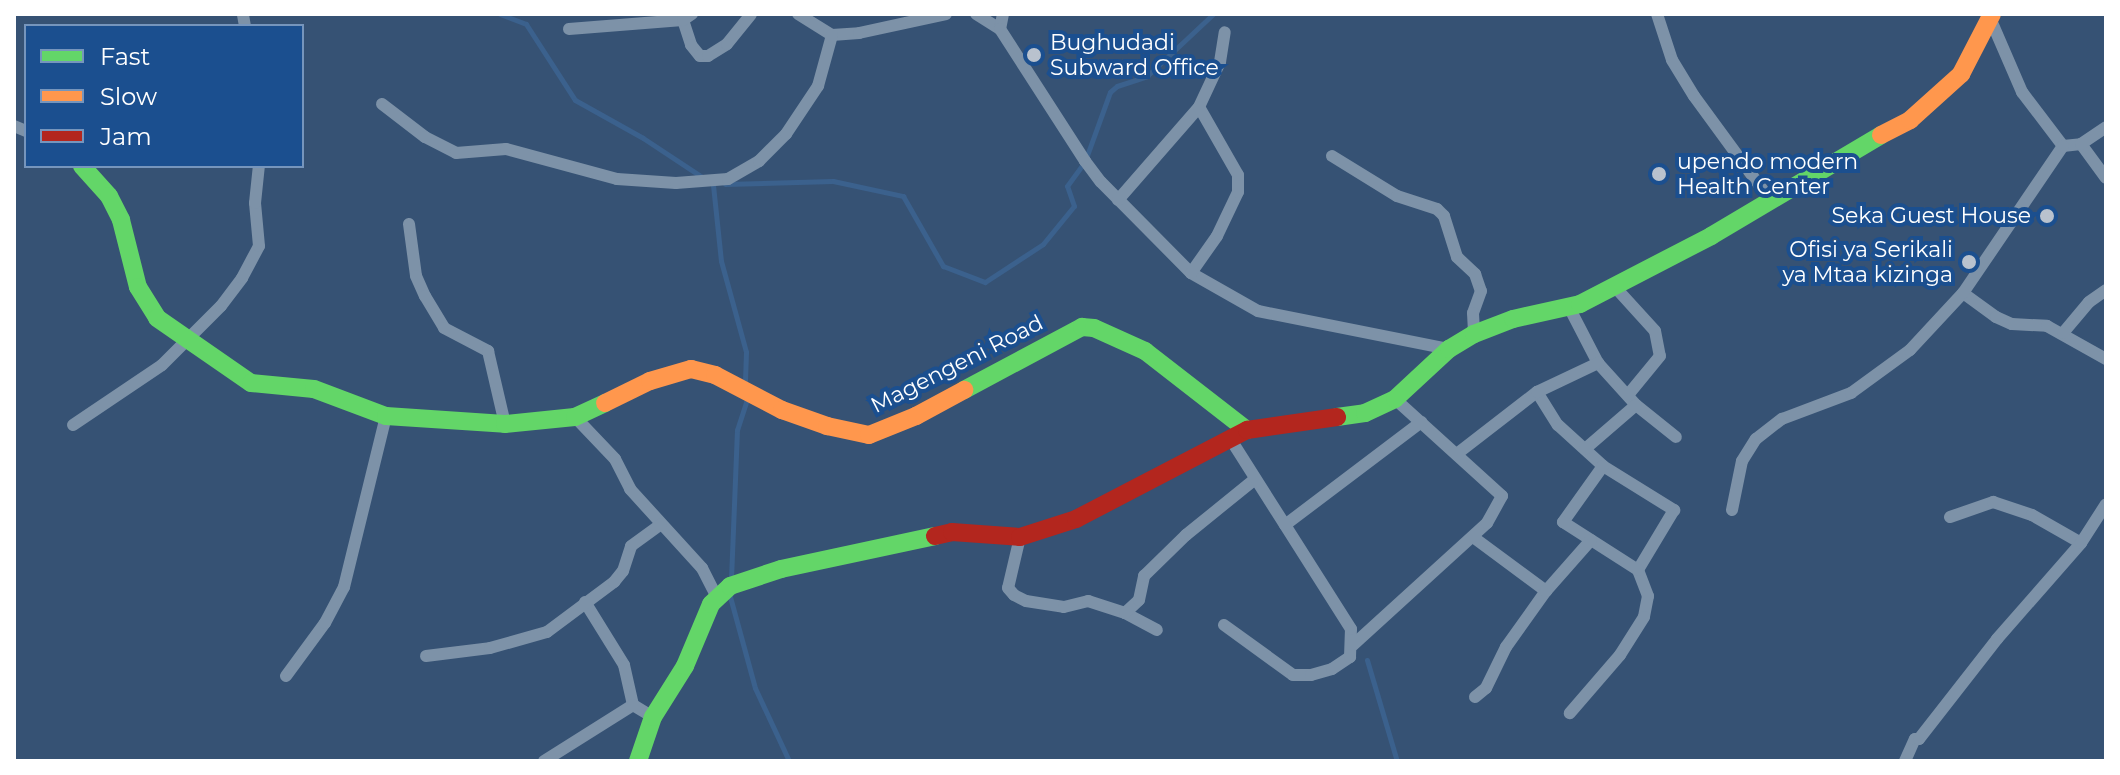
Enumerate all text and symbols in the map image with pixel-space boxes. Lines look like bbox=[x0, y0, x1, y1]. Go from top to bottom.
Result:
legend bbox=[24, 24, 304, 168]
place label: Bughudadi Subward Office bbox=[1050, 29, 1219, 80]
text: Fast bbox=[100, 42, 150, 71]
marker: Bughudadi Subward Office bbox=[1025, 46, 1043, 64]
text: Slow bbox=[100, 82, 157, 111]
text: Jam bbox=[100, 122, 152, 151]
place label: upendo modern Health Center bbox=[1677, 148, 1858, 200]
marker: upendo modern Health Center bbox=[1648, 163, 1670, 185]
place label: Seka Guest House bbox=[1832, 203, 2031, 229]
marker: Seka Guest House bbox=[2038, 207, 2056, 225]
place label: Ofisi ya Serikali ya Mtaa kizinga bbox=[1782, 236, 1953, 288]
marker: Ofisi ya Serikali ya Mtaa kizinga bbox=[1960, 253, 1978, 271]
street label: Magengeni Road bbox=[867, 309, 1047, 419]

